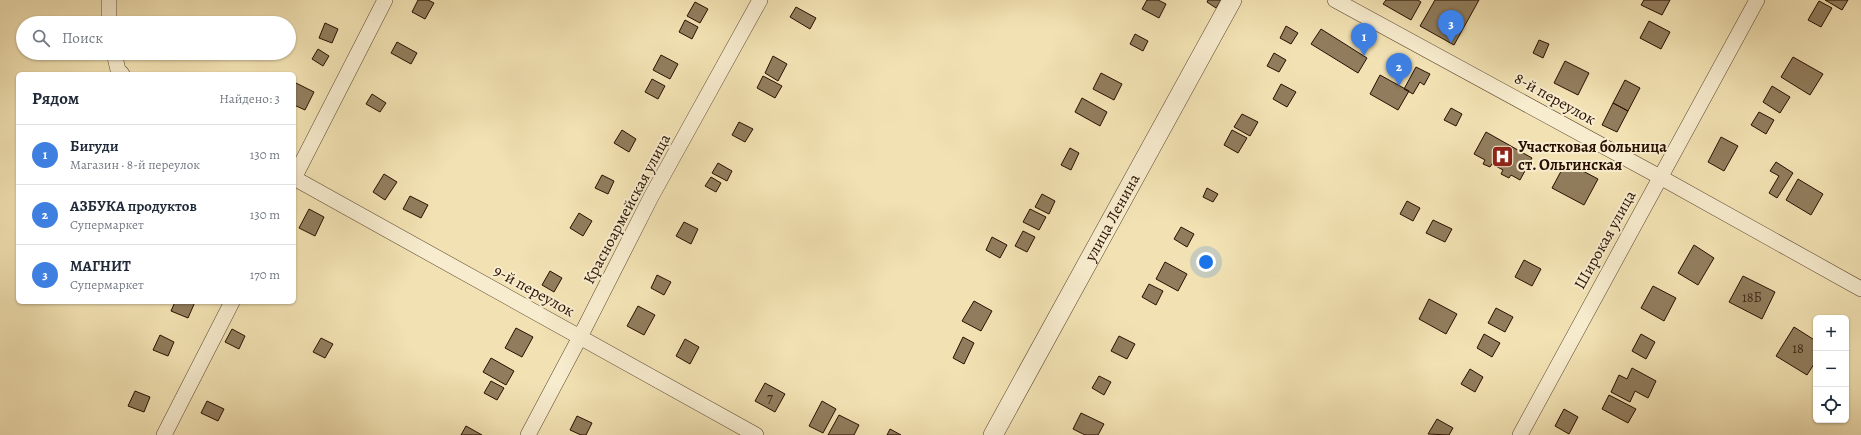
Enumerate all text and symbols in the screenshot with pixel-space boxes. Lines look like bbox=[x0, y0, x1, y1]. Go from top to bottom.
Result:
pin: 3 bbox=[1438, 10, 1464, 43]
search box bbox=[16, 16, 296, 60]
pin: 1 bbox=[1351, 23, 1377, 56]
icon: search bbox=[30, 27, 52, 49]
text: Поиск bbox=[62, 28, 103, 48]
pin: 2 bbox=[1386, 53, 1412, 86]
street label: 8-й переулок bbox=[1510, 68, 1600, 130]
text: Рядом bbox=[32, 87, 79, 110]
text: Найдено: 3 bbox=[219, 90, 280, 107]
street label: Красноармейская улица bbox=[578, 129, 676, 288]
text: Бигуди bbox=[70, 136, 119, 156]
place label: Участковая больница ст. Ольгинская bbox=[1518, 136, 1667, 176]
hospital icon: Участковая больница ст. Ольгинская bbox=[1490, 143, 1516, 169]
text: 1 bbox=[43, 146, 47, 163]
text: 130 m bbox=[250, 146, 280, 163]
text: Магазин · 8-й переулок bbox=[70, 156, 200, 173]
street label: улица Ленина bbox=[1079, 169, 1146, 266]
street label: Широкая улица bbox=[1569, 186, 1642, 293]
text: АЗБУКА продуктов bbox=[70, 196, 197, 216]
text: 2 bbox=[42, 206, 48, 223]
text: 130 m bbox=[250, 206, 280, 223]
text: Супермаркет bbox=[70, 216, 144, 233]
your location bbox=[1196, 252, 1216, 272]
text: МАГНИТ bbox=[70, 256, 131, 276]
street label: 9-й переулок bbox=[489, 260, 579, 322]
text: 3 bbox=[42, 266, 48, 283]
text: 170 m bbox=[250, 266, 280, 283]
text: Супермаркет bbox=[70, 276, 144, 293]
house number: 18Б bbox=[1742, 288, 1762, 307]
map controls bbox=[1813, 315, 1849, 423]
button: + bbox=[1813, 315, 1849, 351]
house number: 18 bbox=[1792, 339, 1804, 358]
button: − bbox=[1813, 351, 1849, 387]
button: locate bbox=[1813, 387, 1849, 423]
house number: 7 bbox=[767, 389, 773, 408]

